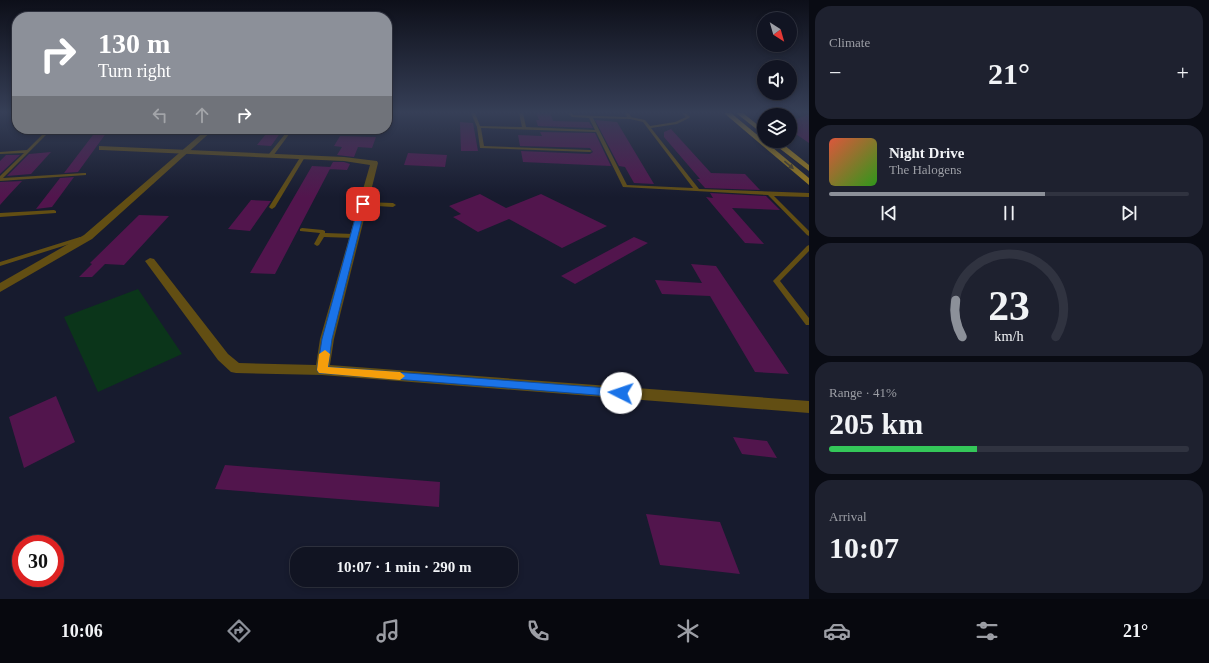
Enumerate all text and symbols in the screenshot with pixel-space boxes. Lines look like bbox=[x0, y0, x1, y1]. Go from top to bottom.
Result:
north arrow bbox=[757, 12, 797, 52]
map controls bbox=[757, 12, 797, 148]
icon: right bbox=[32, 28, 84, 80]
text: 130 m bbox=[98, 28, 170, 59]
text: Climate bbox=[829, 35, 870, 50]
text: 21° bbox=[988, 57, 1030, 90]
button: sound bbox=[757, 60, 797, 100]
text: − bbox=[829, 60, 841, 85]
text: + bbox=[1177, 60, 1189, 85]
text: Turn right bbox=[98, 61, 171, 81]
icon: left bbox=[149, 104, 171, 126]
icon: ahead bbox=[191, 104, 213, 126]
icon: right bbox=[233, 104, 255, 126]
button: layers bbox=[757, 108, 797, 148]
text: Night Drive bbox=[889, 145, 964, 161]
one-way arrow bbox=[784, 161, 794, 170]
text: The Halogens bbox=[889, 162, 962, 177]
pin bbox=[346, 187, 380, 221]
icon: arrive bbox=[352, 193, 374, 215]
icon: previous bbox=[878, 202, 900, 224]
icon: pause bbox=[998, 202, 1020, 224]
icon: next bbox=[1118, 202, 1140, 224]
text: 23 bbox=[988, 283, 1030, 329]
text: km/h bbox=[994, 328, 1024, 344]
position arrow bbox=[600, 372, 642, 414]
text: Range · 41% bbox=[829, 385, 897, 400]
text: 205 km bbox=[829, 407, 923, 440]
text: Arrival bbox=[829, 509, 867, 524]
text: 10:07 bbox=[829, 531, 899, 564]
speed limit sign: 30 bbox=[12, 535, 64, 587]
text: 10:07 · 1 min · 290 m bbox=[337, 559, 472, 575]
icon: directions bbox=[225, 617, 253, 645]
icon: music bbox=[374, 617, 402, 645]
icon: phone bbox=[524, 617, 552, 645]
icon: climate bbox=[674, 617, 702, 645]
icon: car bbox=[823, 617, 851, 645]
icon: filters bbox=[973, 617, 1001, 645]
text: 10:06 bbox=[61, 621, 103, 641]
text: 21° bbox=[1123, 621, 1148, 641]

